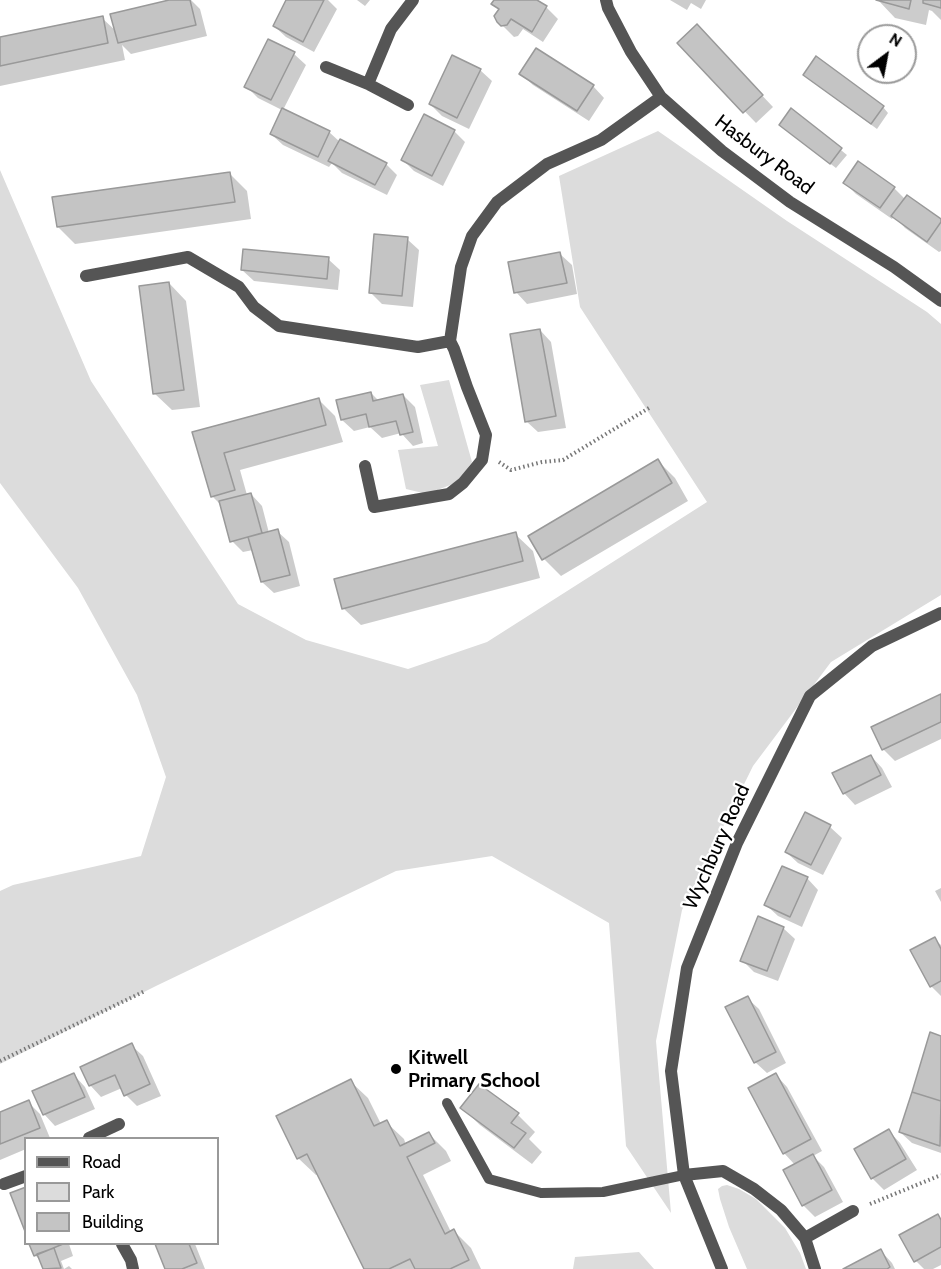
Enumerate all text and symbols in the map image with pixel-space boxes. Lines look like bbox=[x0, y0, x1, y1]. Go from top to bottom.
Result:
north arrow bbox=[857, 24, 917, 84]
text: N bbox=[886, 29, 906, 51]
street label: Hasbury Road bbox=[710, 110, 818, 200]
street label: Wychbury Road bbox=[679, 781, 755, 913]
place label: Kitwell Primary School bbox=[408, 1046, 540, 1093]
marker: Kitwell Primary School bbox=[389, 1062, 403, 1076]
legend bbox=[24, 1137, 219, 1245]
text: Road bbox=[82, 1151, 121, 1173]
text: Park bbox=[82, 1181, 114, 1203]
text: Building bbox=[82, 1211, 143, 1233]

